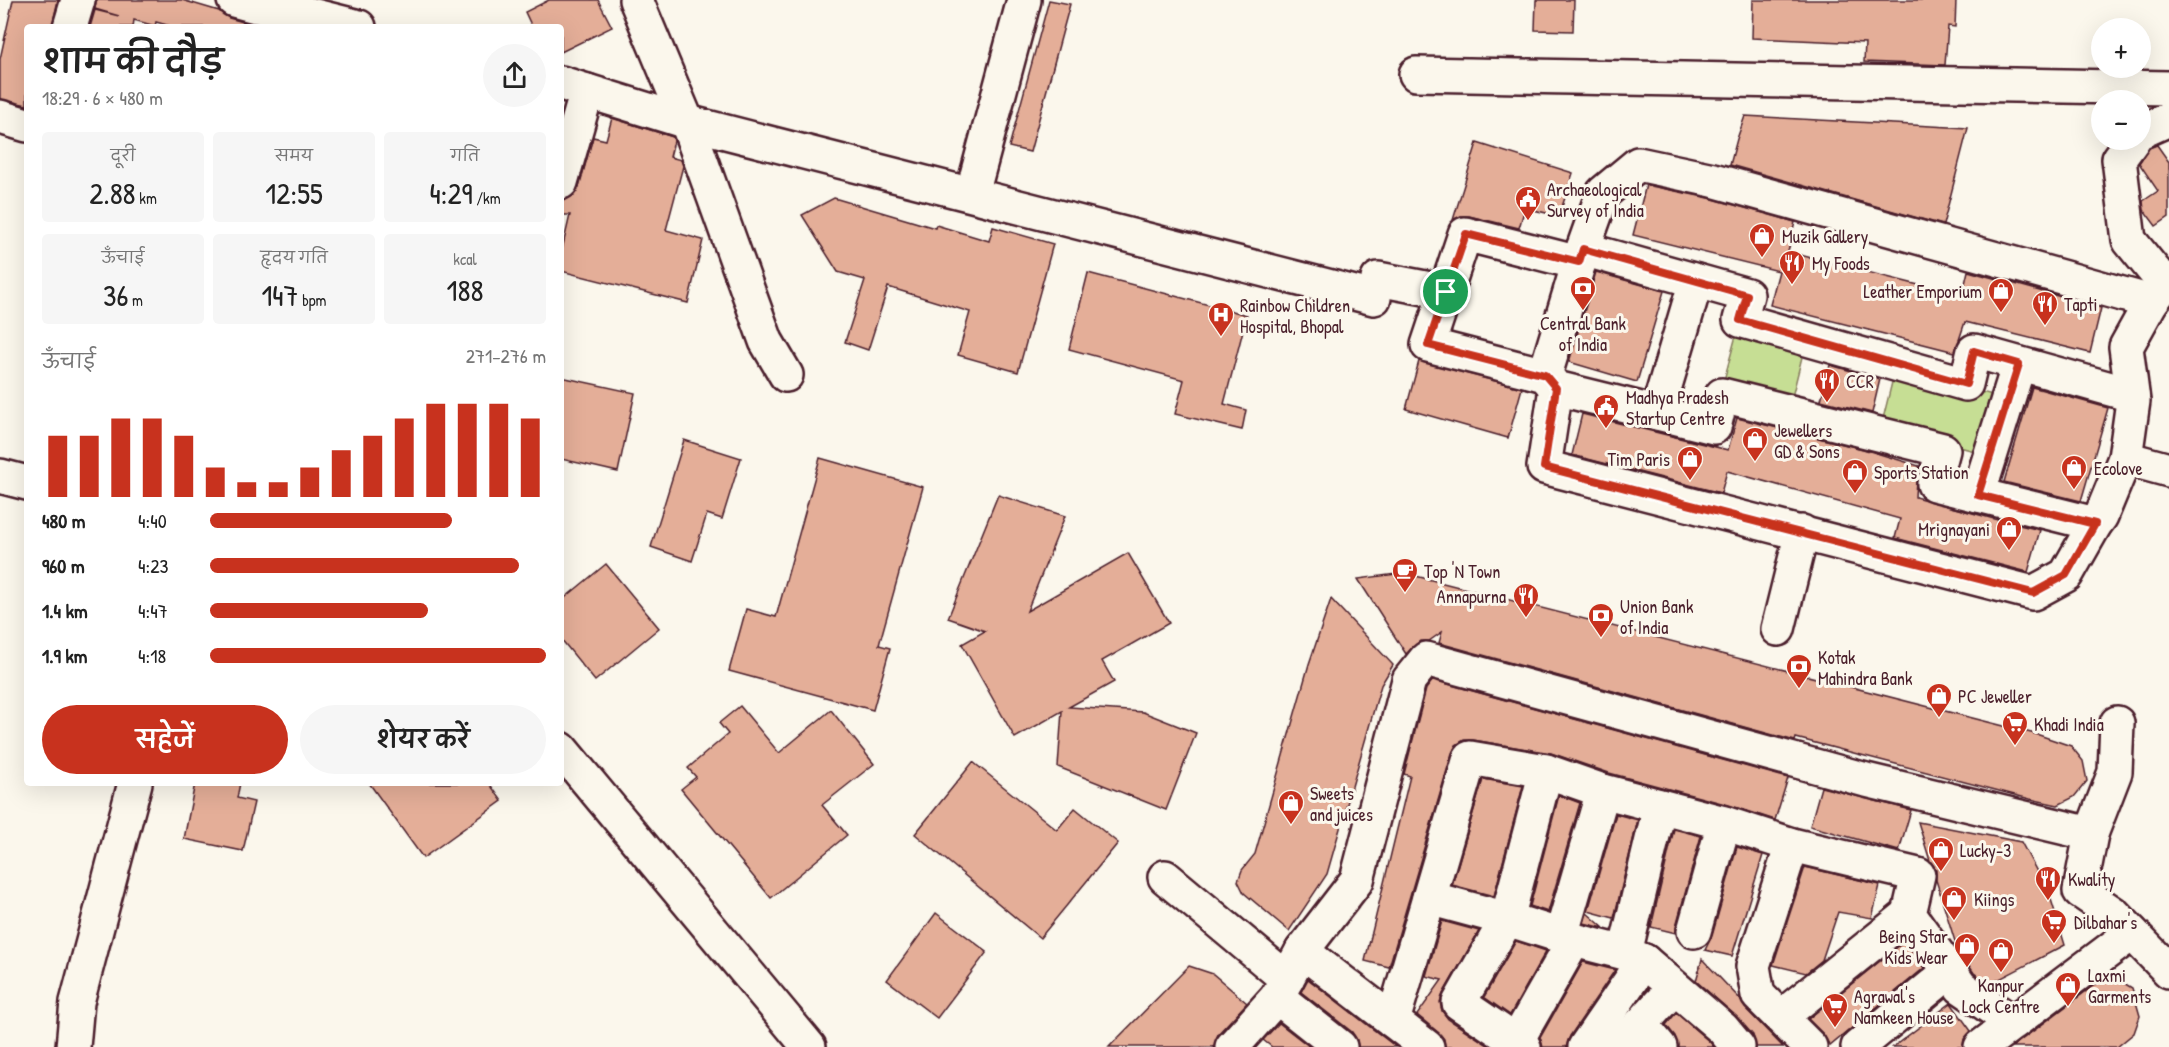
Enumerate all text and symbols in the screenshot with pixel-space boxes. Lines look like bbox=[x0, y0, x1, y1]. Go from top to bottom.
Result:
map controls bbox=[2091, 18, 2151, 150]
button: + bbox=[2091, 18, 2151, 78]
text: शाम की दौड़ bbox=[42, 39, 224, 83]
button: share bbox=[483, 44, 546, 107]
text: 18:29 · 6 × 480 m bbox=[42, 84, 163, 111]
button: − bbox=[2091, 90, 2151, 150]
text: दूरी bbox=[110, 144, 136, 166]
text: समय bbox=[275, 144, 313, 166]
text: गति bbox=[450, 144, 480, 166]
text: 2.88 bbox=[89, 173, 136, 213]
text: 12:55 bbox=[265, 173, 323, 213]
text: 4:29 bbox=[429, 173, 473, 213]
place label: Archaeological Survey of India bbox=[1547, 177, 1644, 223]
public building icon: Archaeological Survey of India bbox=[1513, 184, 1543, 222]
text: km bbox=[136, 187, 157, 209]
text: /km bbox=[473, 187, 501, 209]
shop icon: Muzik Gallery bbox=[1747, 221, 1777, 259]
place label: Muzik Gallery bbox=[1782, 224, 1869, 249]
text: ऊँचाई bbox=[102, 246, 144, 268]
text: हृदय गति bbox=[260, 246, 328, 268]
text: kcal bbox=[453, 248, 477, 270]
restaurant icon: My Foods bbox=[1777, 248, 1807, 286]
place label: My Foods bbox=[1812, 251, 1870, 276]
pin bbox=[1420, 266, 1471, 317]
text: 188 bbox=[447, 270, 483, 310]
bank icon: Central Bank of India bbox=[1568, 274, 1598, 312]
text: 36 bbox=[103, 275, 128, 315]
text: 147 bbox=[261, 275, 298, 315]
icon: arrive bbox=[1429, 275, 1462, 308]
shop icon: Leather Emporium bbox=[1986, 276, 2016, 314]
place label: Leather Emporium bbox=[1864, 279, 1982, 304]
text: m bbox=[128, 289, 143, 311]
text: bpm bbox=[298, 289, 327, 311]
restaurant icon: Tapti bbox=[2030, 289, 2060, 327]
place label: Tapti bbox=[2064, 292, 2097, 317]
place label: Rainbow Children Hospital, Bhopal bbox=[1240, 293, 1350, 339]
hospital icon: Rainbow Children Hospital, Bhopal bbox=[1206, 300, 1236, 338]
place label: Central Bank of India bbox=[1540, 311, 1627, 357]
text: 271–276 m bbox=[466, 342, 546, 369]
text: ऊँचाई bbox=[42, 347, 96, 374]
restaurant icon: CCR bbox=[1812, 366, 1842, 404]
place label: CCR bbox=[1846, 369, 1874, 394]
place label: Madhya Pradesh Startup Centre bbox=[1626, 385, 1729, 431]
public building icon: Madhya Pradesh Startup Centre bbox=[1591, 392, 1621, 430]
place label: Jewellers GD & Sons bbox=[1774, 418, 1840, 464]
shop icon: Jewellers GD & Sons bbox=[1740, 425, 1770, 463]
shop icon: Tim Paris bbox=[1675, 444, 1705, 482]
place label: Tim Paris bbox=[1608, 447, 1670, 472]
shop icon: Ecolove bbox=[2059, 453, 2089, 491]
place label: Ecolove bbox=[2094, 456, 2143, 481]
shop icon: Sports Station bbox=[1840, 457, 1870, 495]
place label: Sports Station bbox=[1874, 460, 1969, 485]
text: 480 m bbox=[42, 507, 85, 534]
text: 4:40 bbox=[138, 507, 167, 534]
shop icon: Mrignayani bbox=[1994, 514, 2024, 552]
place label: Mrignayani bbox=[1918, 517, 1990, 542]
text: 960 m bbox=[42, 552, 84, 579]
text: 4:23 bbox=[138, 552, 168, 579]
cafe icon: Top 'N Town bbox=[1390, 556, 1420, 594]
place label: Top 'N Town bbox=[1424, 559, 1500, 584]
restaurant icon: Annapurna bbox=[1511, 581, 1541, 619]
place label: Annapurna bbox=[1437, 584, 1506, 609]
place label: Union Bank of India bbox=[1620, 594, 1694, 640]
text: 1.4 km bbox=[42, 597, 88, 624]
text: 4:47 bbox=[138, 597, 168, 624]
bank icon: Union Bank of India bbox=[1586, 601, 1616, 639]
text: 1.9 km bbox=[42, 642, 87, 669]
text: 4:18 bbox=[138, 642, 166, 669]
place label: Kotak Mahindra Bank bbox=[1818, 645, 1913, 691]
bank icon: Kotak Mahindra Bank bbox=[1784, 652, 1814, 690]
shop icon: PC Jeweller bbox=[1924, 681, 1954, 719]
place label: PC Jeweller bbox=[1958, 684, 2032, 709]
button: सहेजें bbox=[42, 705, 288, 774]
button: शेयर करें bbox=[300, 705, 546, 774]
supermarket icon: Khadi India bbox=[2000, 709, 2030, 747]
place label: Khadi India bbox=[2034, 712, 2104, 737]
place label: Sweets and juices bbox=[1310, 781, 1373, 827]
shop icon: Sweets and juices bbox=[1276, 788, 1306, 826]
shop icon: Lucky-3 bbox=[1926, 835, 1956, 873]
place label: Lucky-3 bbox=[1960, 838, 2011, 863]
restaurant icon: Kwality bbox=[2033, 864, 2063, 902]
place label: Kwality bbox=[2068, 867, 2116, 892]
shop icon: Kiings bbox=[1939, 884, 1969, 922]
place label: Kiings bbox=[1974, 887, 2015, 912]
supermarket icon: Dilbahar's bbox=[2039, 907, 2069, 945]
place label: Dilbahar's bbox=[2074, 910, 2137, 935]
place label: Being Star Kids Wear bbox=[1879, 924, 1948, 970]
shop icon: Being Star Kids Wear bbox=[1952, 931, 1982, 969]
shop icon: Kanpur Lock Centre bbox=[1986, 936, 2016, 974]
place label: Laxmi Garments bbox=[2088, 963, 2151, 1009]
shop icon: Laxmi Garments bbox=[2053, 970, 2083, 1008]
place label: Kanpur Lock Centre bbox=[1962, 973, 2040, 1019]
place label: Agrawal's Namkeen House bbox=[1854, 984, 1954, 1030]
supermarket icon: Agrawal's Namkeen House bbox=[1820, 991, 1850, 1029]

